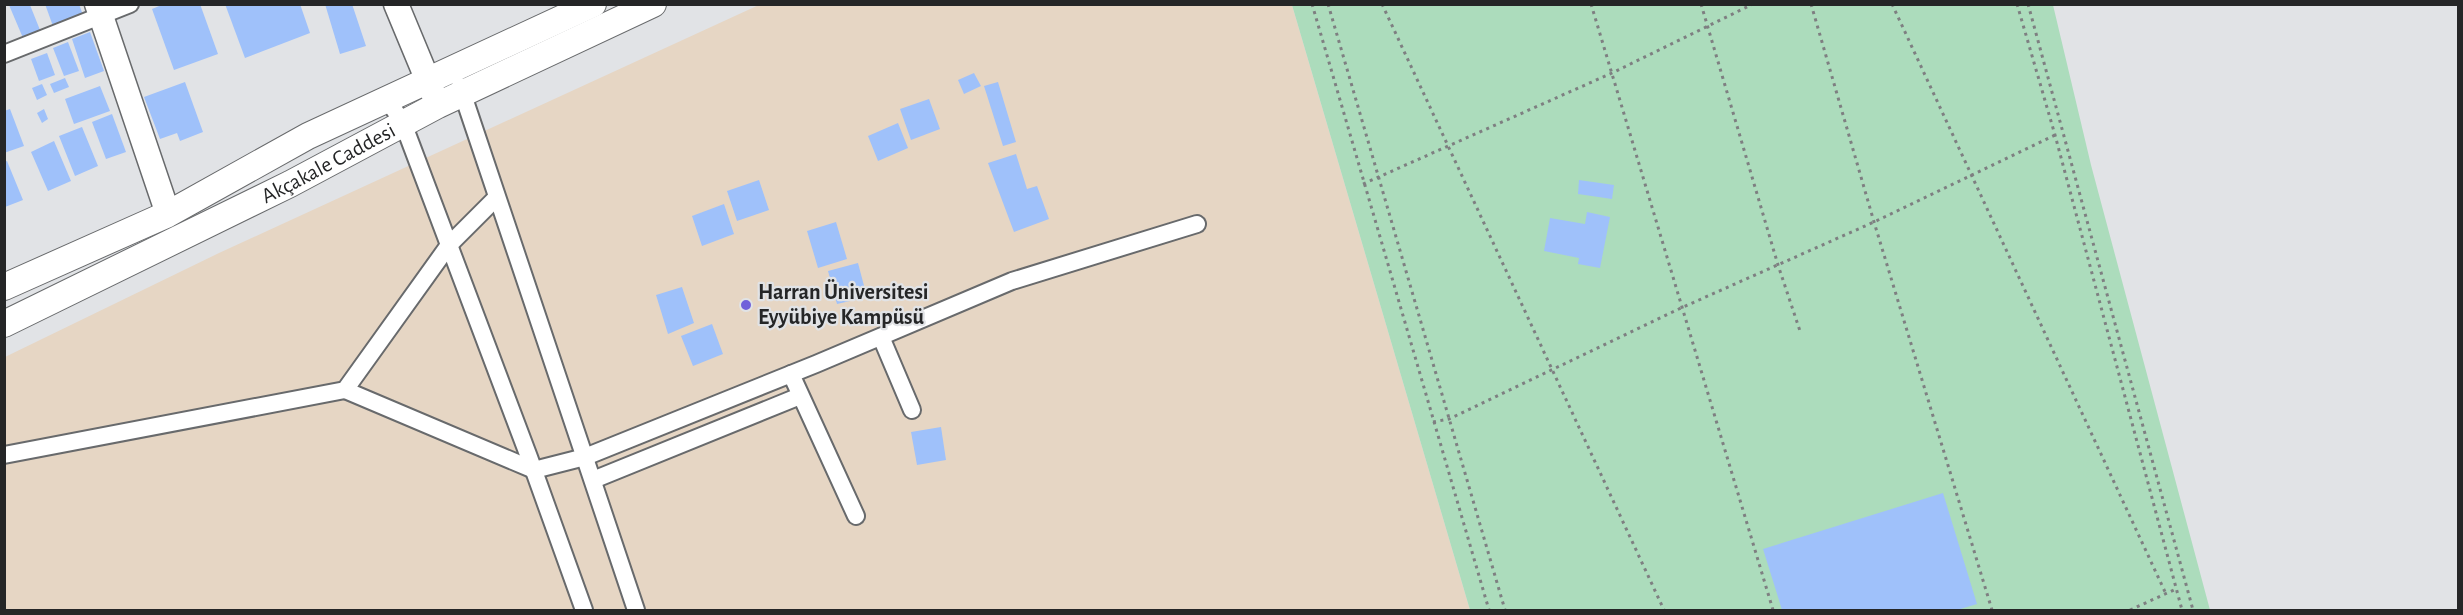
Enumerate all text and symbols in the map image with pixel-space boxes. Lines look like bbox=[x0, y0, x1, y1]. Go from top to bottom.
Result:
street label: Akçakale Caddesi bbox=[258, 119, 399, 207]
place label: Harran Üniversitesi Eyyübiye Kampüsü bbox=[758, 279, 929, 329]
marker: Harran Üniversitesi Eyyübiye Kampüsü bbox=[739, 298, 753, 312]

